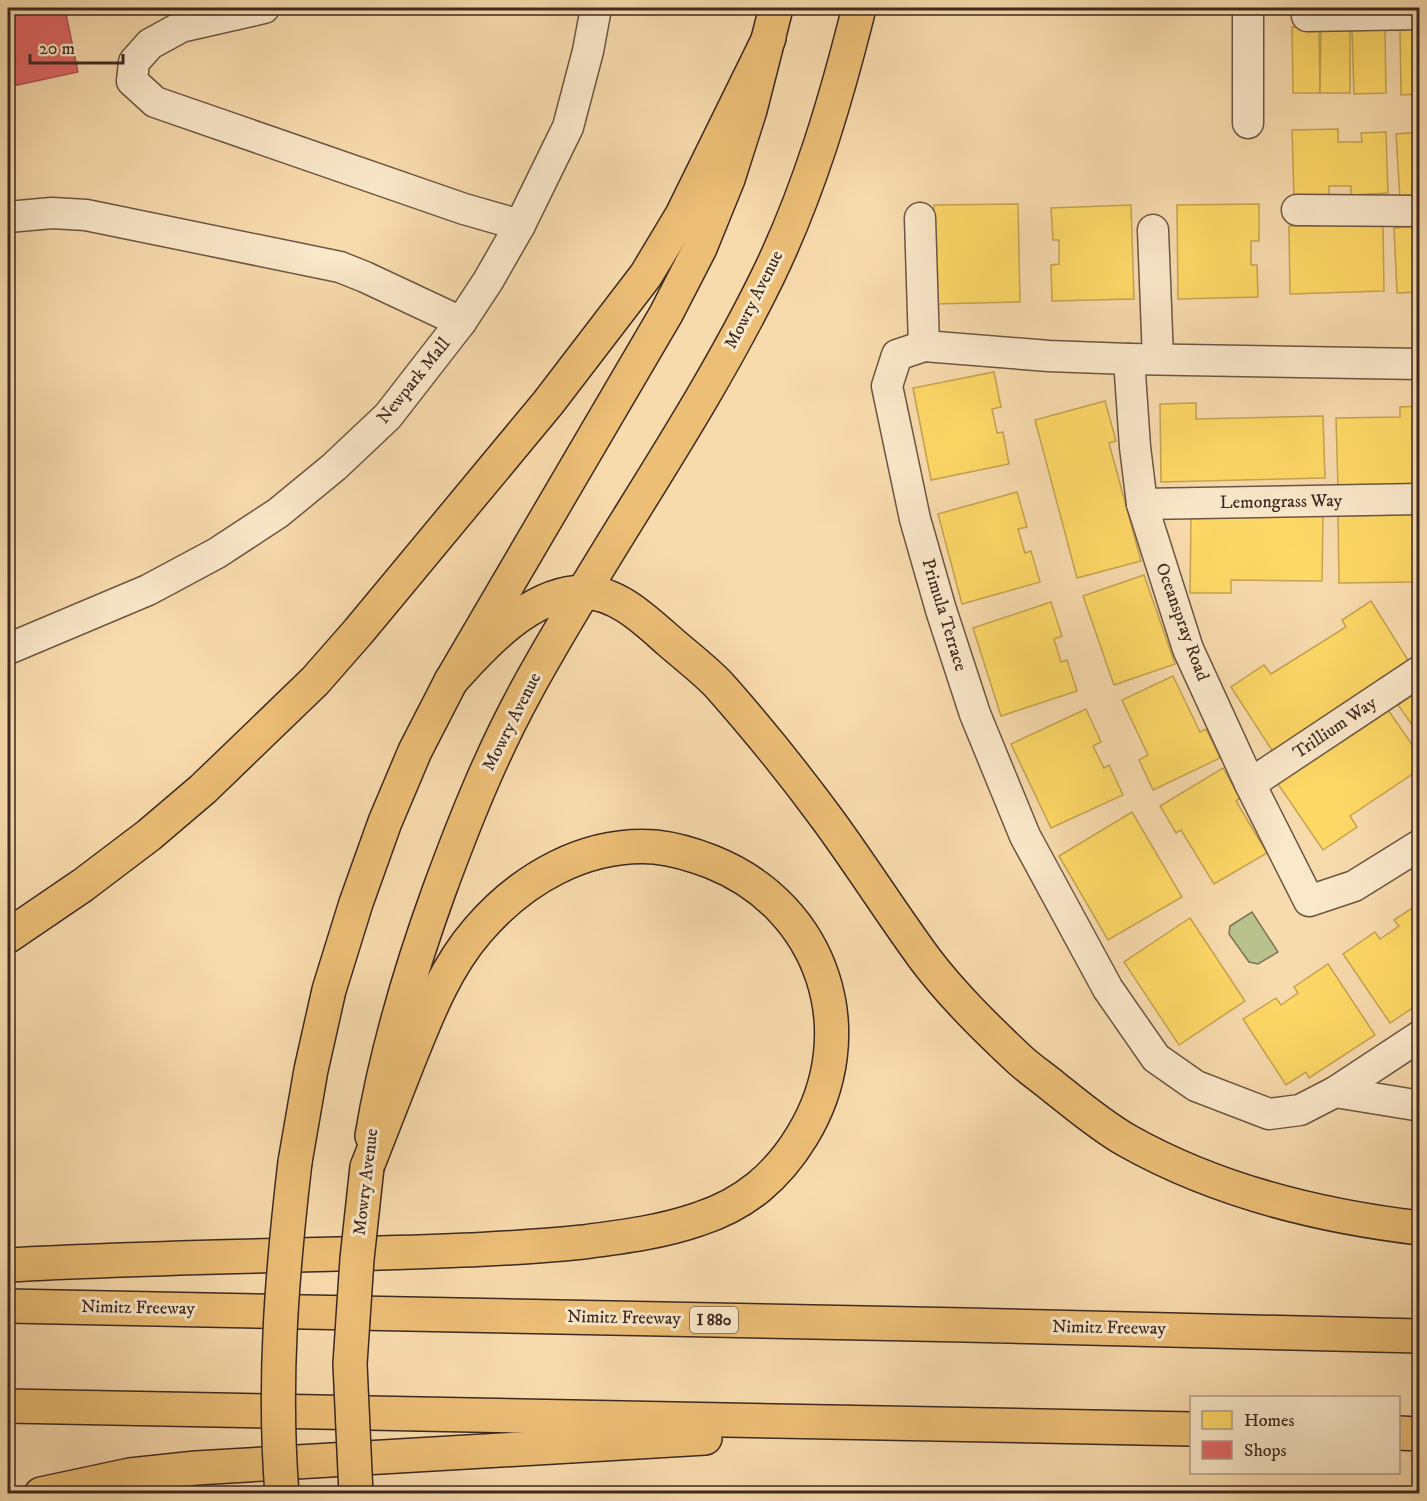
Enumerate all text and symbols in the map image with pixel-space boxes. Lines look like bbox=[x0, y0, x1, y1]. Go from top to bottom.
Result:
scale bar bbox=[30, 27, 123, 65]
text: 20 m bbox=[39, 38, 75, 60]
street label: Mowry Avenue bbox=[720, 247, 788, 353]
street label: Newpark Mall bbox=[373, 333, 456, 428]
street label: Lemongrass Way bbox=[1220, 490, 1343, 514]
street label: Primula Terrace bbox=[916, 556, 972, 674]
street label: Oceanspray Road bbox=[1150, 560, 1214, 684]
street label: Mowry Avenue bbox=[478, 669, 546, 775]
street label: Trillium Way bbox=[1289, 692, 1381, 764]
street label: Mowry Avenue bbox=[349, 1127, 383, 1237]
street label: Nimitz Freeway bbox=[81, 1296, 196, 1320]
street label: Nimitz Freeway bbox=[567, 1306, 682, 1330]
road number: I 880 bbox=[690, 1307, 738, 1333]
street label: Nimitz Freeway bbox=[1052, 1316, 1167, 1340]
legend bbox=[1190, 1396, 1400, 1474]
text: Homes bbox=[1244, 1410, 1295, 1432]
text: Shops bbox=[1244, 1440, 1287, 1462]

